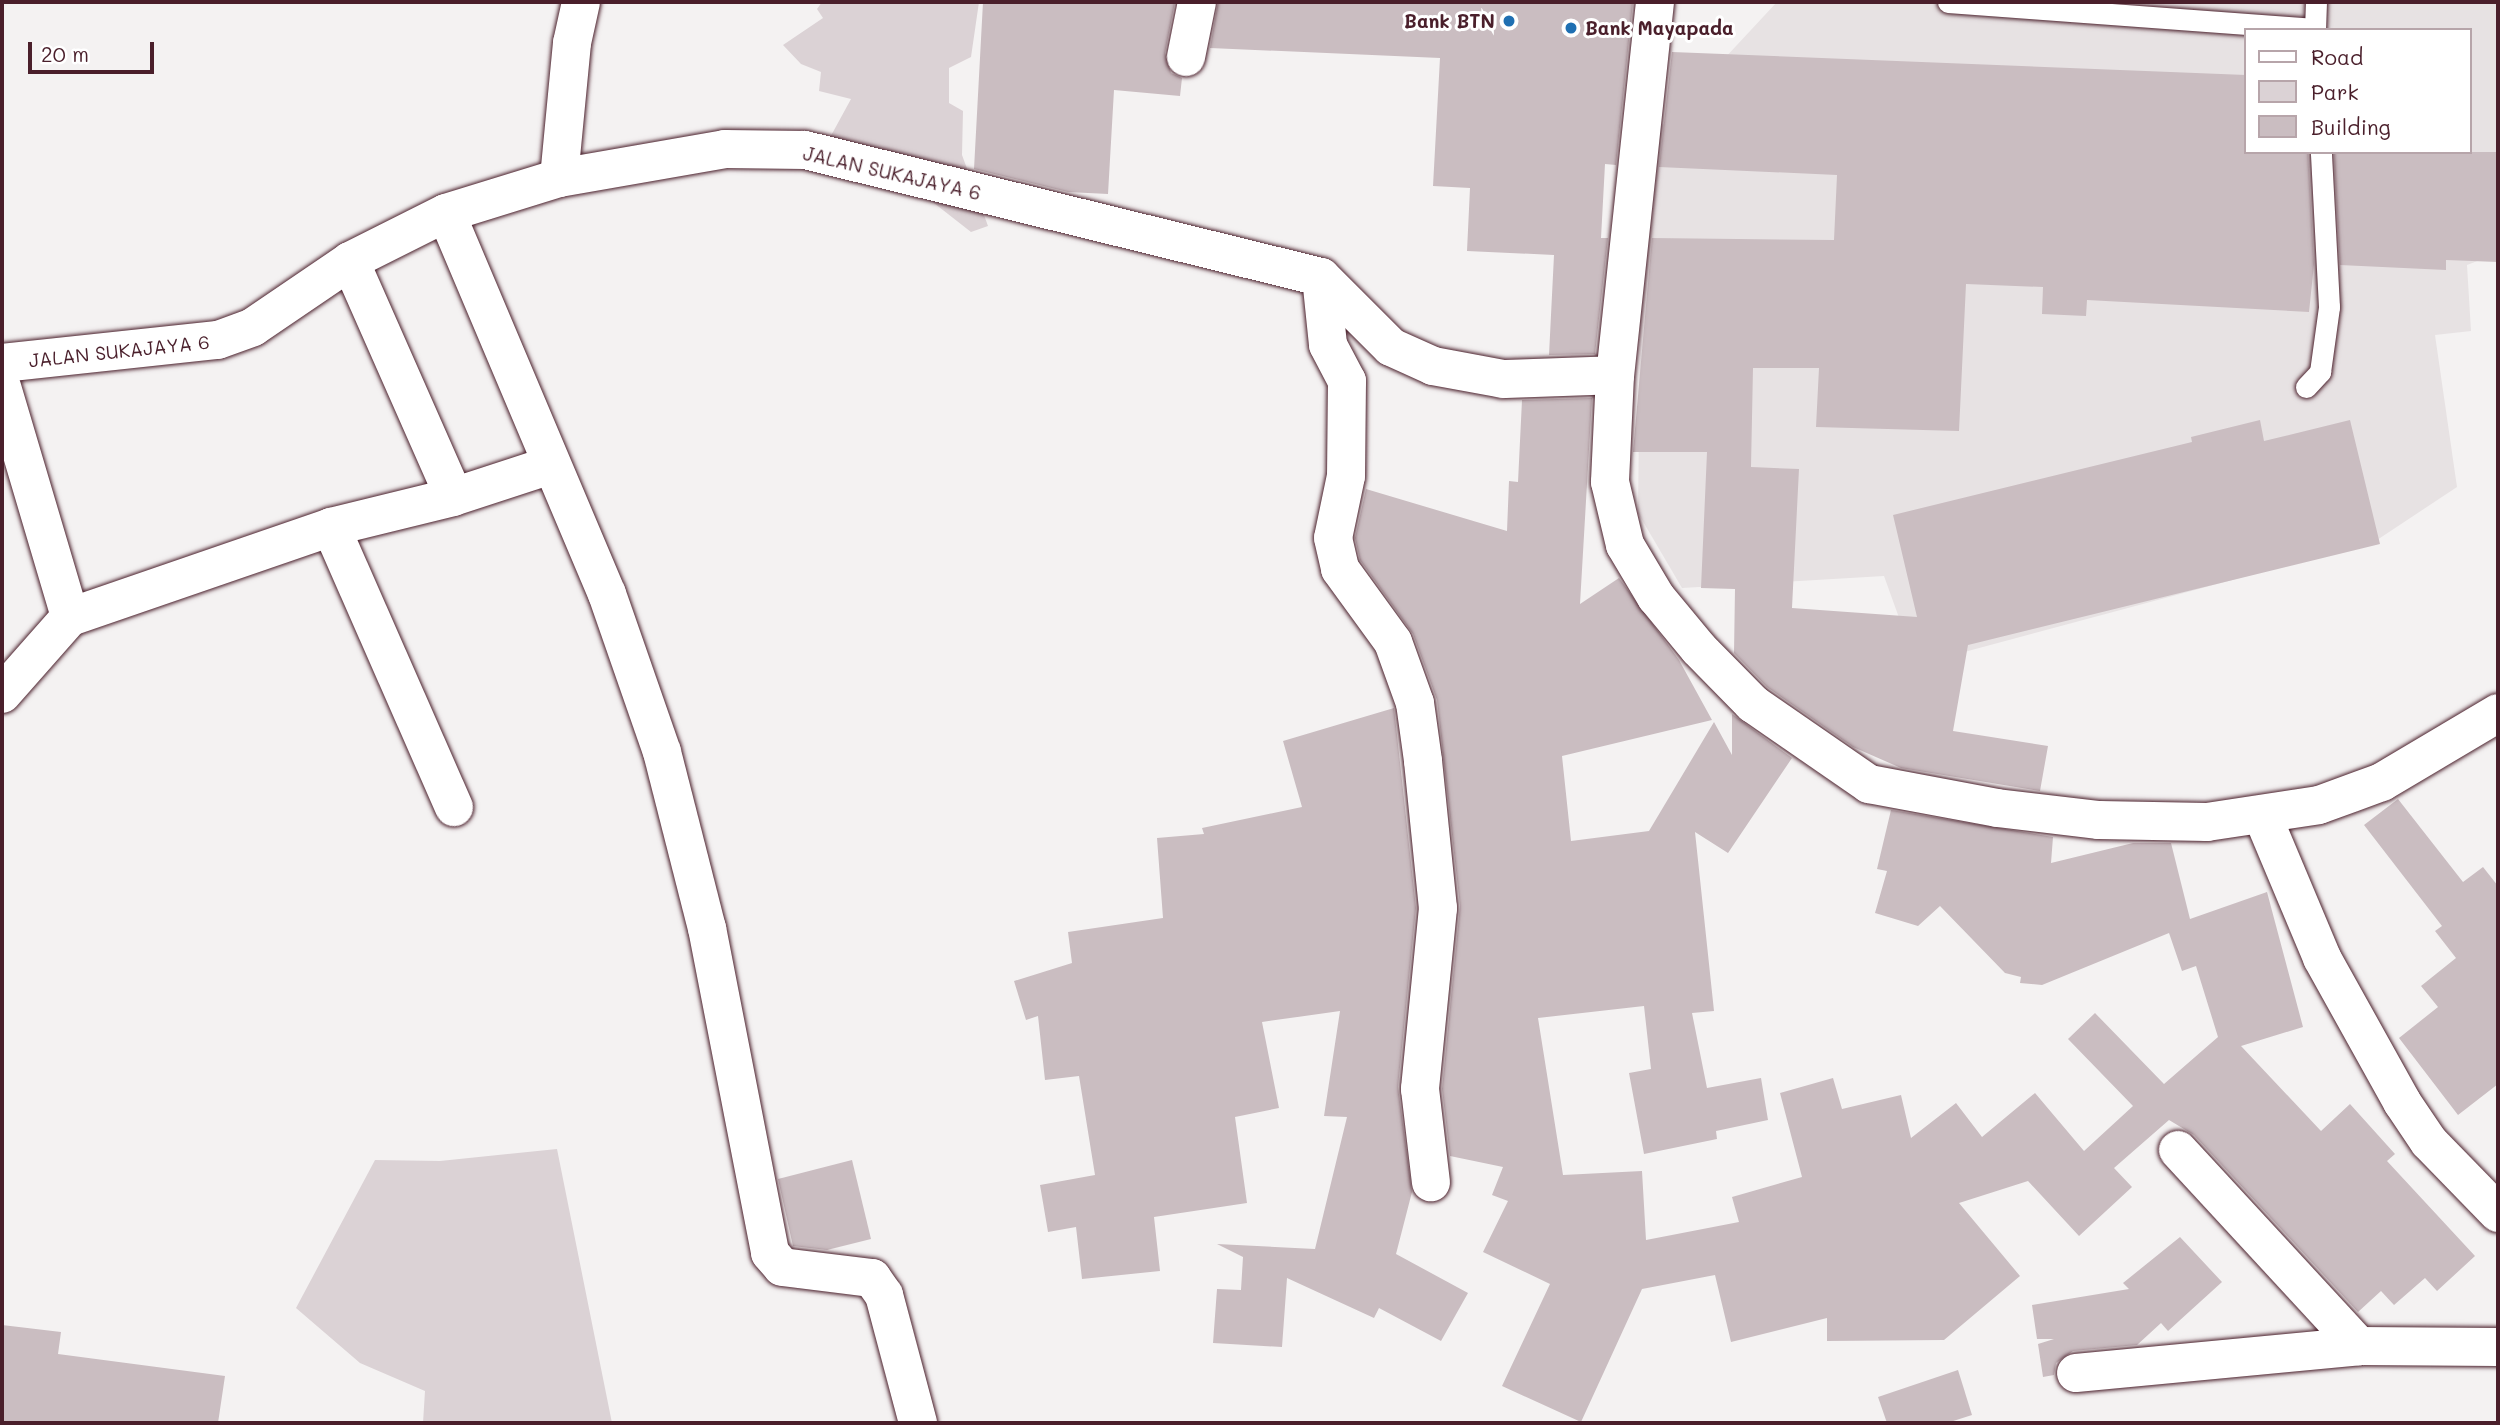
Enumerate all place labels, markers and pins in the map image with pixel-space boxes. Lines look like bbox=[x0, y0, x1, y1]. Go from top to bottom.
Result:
place label: Bank BTN bbox=[1404, 10, 1495, 32]
marker: Bank BTN bbox=[1501, 13, 1517, 29]
place label: Bank Mayapada bbox=[1585, 17, 1734, 39]
marker: Bank Mayapada bbox=[1563, 20, 1579, 36]

